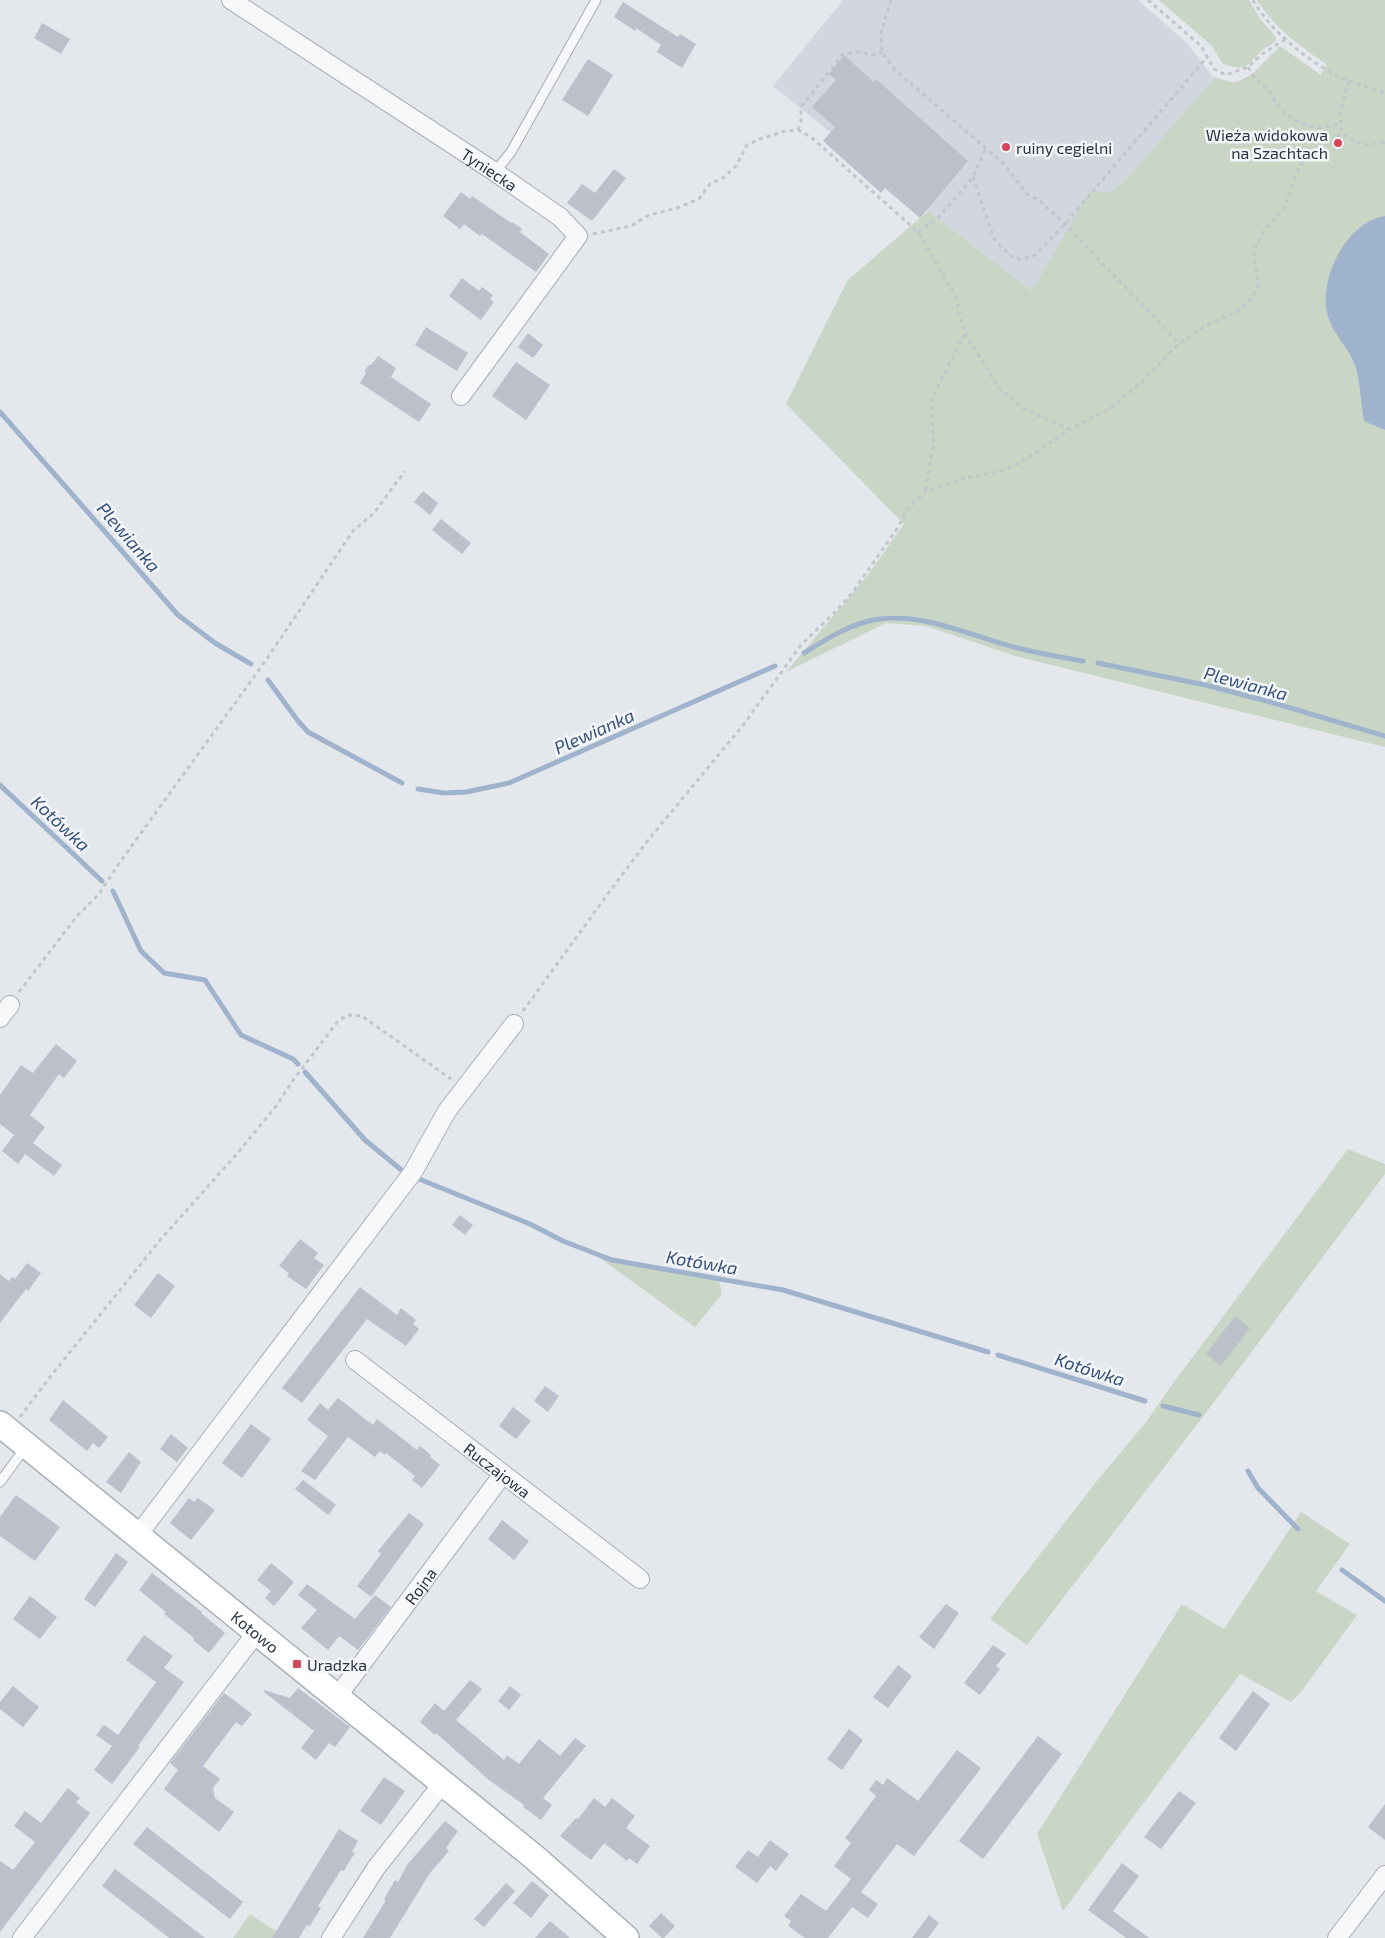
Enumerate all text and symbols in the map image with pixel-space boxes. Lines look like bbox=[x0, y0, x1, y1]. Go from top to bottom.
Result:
place label: Wieża widokowa na Szachtach bbox=[1206, 125, 1328, 162]
marker: Wieża widokowa na Szachtach bbox=[1332, 137, 1344, 149]
place label: ruiny cegielni bbox=[1016, 138, 1112, 157]
marker: ruiny cegielni bbox=[1000, 141, 1012, 153]
street label: Tyniecka bbox=[458, 143, 521, 194]
water label: Plewianka bbox=[93, 497, 165, 577]
water label: Plewianka bbox=[1202, 661, 1290, 705]
water label: Plewianka bbox=[550, 704, 638, 758]
water label: Kotówka bbox=[27, 790, 95, 856]
water label: Kotówka bbox=[665, 1245, 739, 1279]
water label: Kotówka bbox=[1052, 1347, 1128, 1391]
street label: Ruczajowa bbox=[461, 1438, 535, 1501]
street label: Rojna bbox=[400, 1563, 440, 1608]
street label: Kotowo bbox=[228, 1606, 283, 1656]
place label: Uradzka bbox=[307, 1655, 367, 1674]
marker: Uradzka bbox=[291, 1658, 303, 1670]

